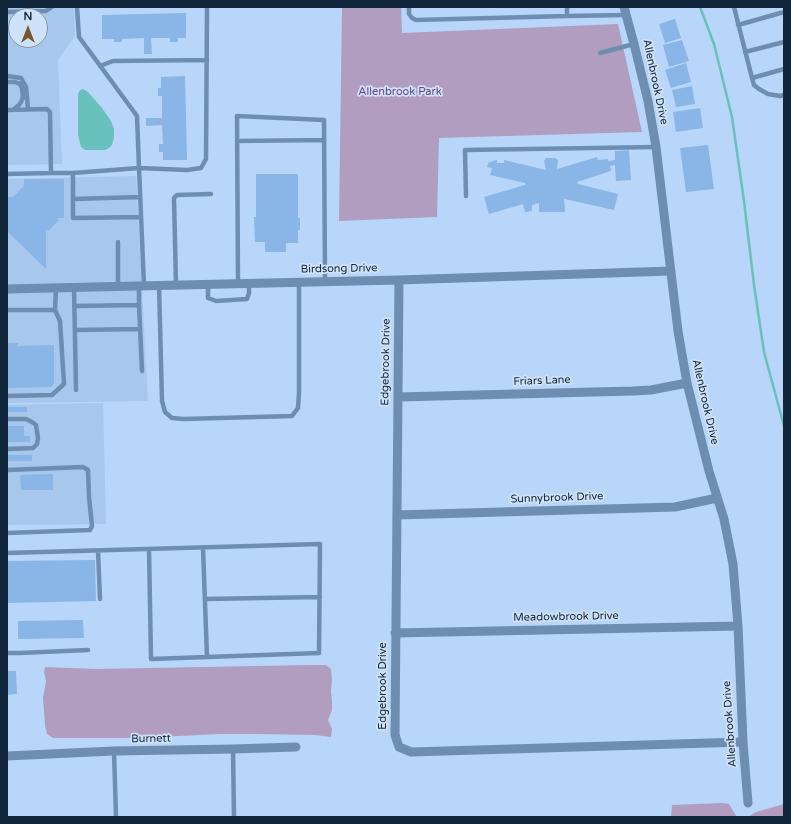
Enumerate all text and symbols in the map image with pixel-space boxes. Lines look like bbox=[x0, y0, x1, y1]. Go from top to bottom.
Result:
north arrow bbox=[8, 8, 48, 48]
text: N bbox=[24, 10, 32, 23]
street label: Allenbrook Drive bbox=[640, 38, 670, 126]
park label: Allenbrook Park bbox=[358, 85, 442, 99]
street label: Birdsong Drive bbox=[300, 262, 378, 276]
street label: Edgebrook Drive bbox=[379, 318, 393, 406]
street label: Allenbrook Drive bbox=[689, 358, 721, 446]
street label: Friars Lane bbox=[513, 373, 571, 389]
street label: Sunnybrook Drive bbox=[510, 490, 604, 506]
street label: Meadowbrook Drive bbox=[513, 609, 619, 625]
street label: Edgebrook Drive bbox=[376, 642, 390, 730]
street label: Allenbrook Drive bbox=[720, 680, 740, 768]
street label: Burnett bbox=[131, 732, 171, 746]

